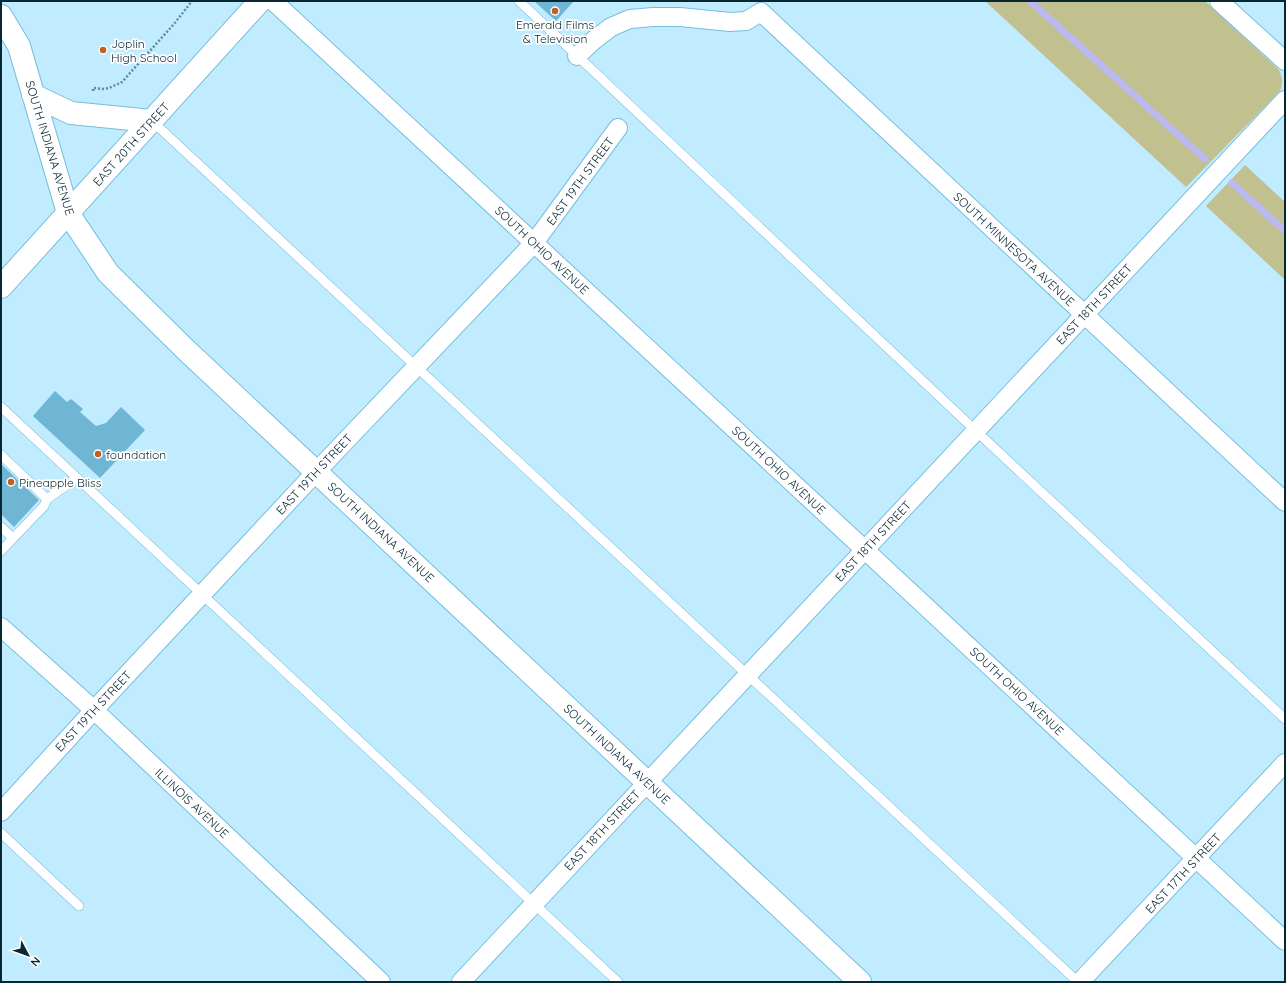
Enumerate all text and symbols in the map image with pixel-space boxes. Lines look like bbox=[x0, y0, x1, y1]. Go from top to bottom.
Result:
marker: Emerald Films & Television bbox=[550, 6, 560, 16]
place label: Emerald Films & Television bbox=[516, 17, 594, 46]
place label: Joplin High School bbox=[111, 36, 177, 65]
marker: Joplin High School bbox=[98, 45, 108, 55]
street label: SOUTH INDIANA AVENUE bbox=[22, 79, 78, 217]
street label: EAST 20TH STREET bbox=[89, 99, 173, 189]
street label: EAST 19TH STREET bbox=[543, 134, 617, 228]
street label: SOUTH MINNESOTA AVENUE bbox=[950, 189, 1078, 309]
street label: SOUTH OHIO AVENUE bbox=[492, 203, 592, 297]
street label: EAST 18TH STREET bbox=[1053, 261, 1135, 347]
street label: SOUTH OHIO AVENUE bbox=[729, 423, 829, 517]
street label: EAST 19TH STREET bbox=[273, 430, 355, 518]
place label: foundation bbox=[106, 447, 166, 462]
marker: foundation bbox=[93, 449, 103, 459]
place label: Pineapple Bliss bbox=[19, 475, 102, 490]
marker: Pineapple Bliss bbox=[6, 477, 16, 487]
street label: SOUTH INDIANA AVENUE bbox=[325, 479, 437, 585]
street label: EAST 18TH STREET bbox=[832, 498, 914, 584]
street label: SOUTH OHIO AVENUE bbox=[967, 644, 1067, 738]
street label: EAST 19TH STREET bbox=[52, 667, 134, 755]
street label: SOUTH INDIANA AVENUE bbox=[561, 701, 673, 807]
street label: ILLINOIS AVENUE bbox=[152, 765, 232, 841]
street label: EAST 18TH STREET bbox=[561, 787, 643, 873]
street label: EAST 17TH STREET bbox=[1142, 830, 1224, 916]
north arrow bbox=[8, 935, 48, 975]
text: N bbox=[28, 954, 43, 969]

